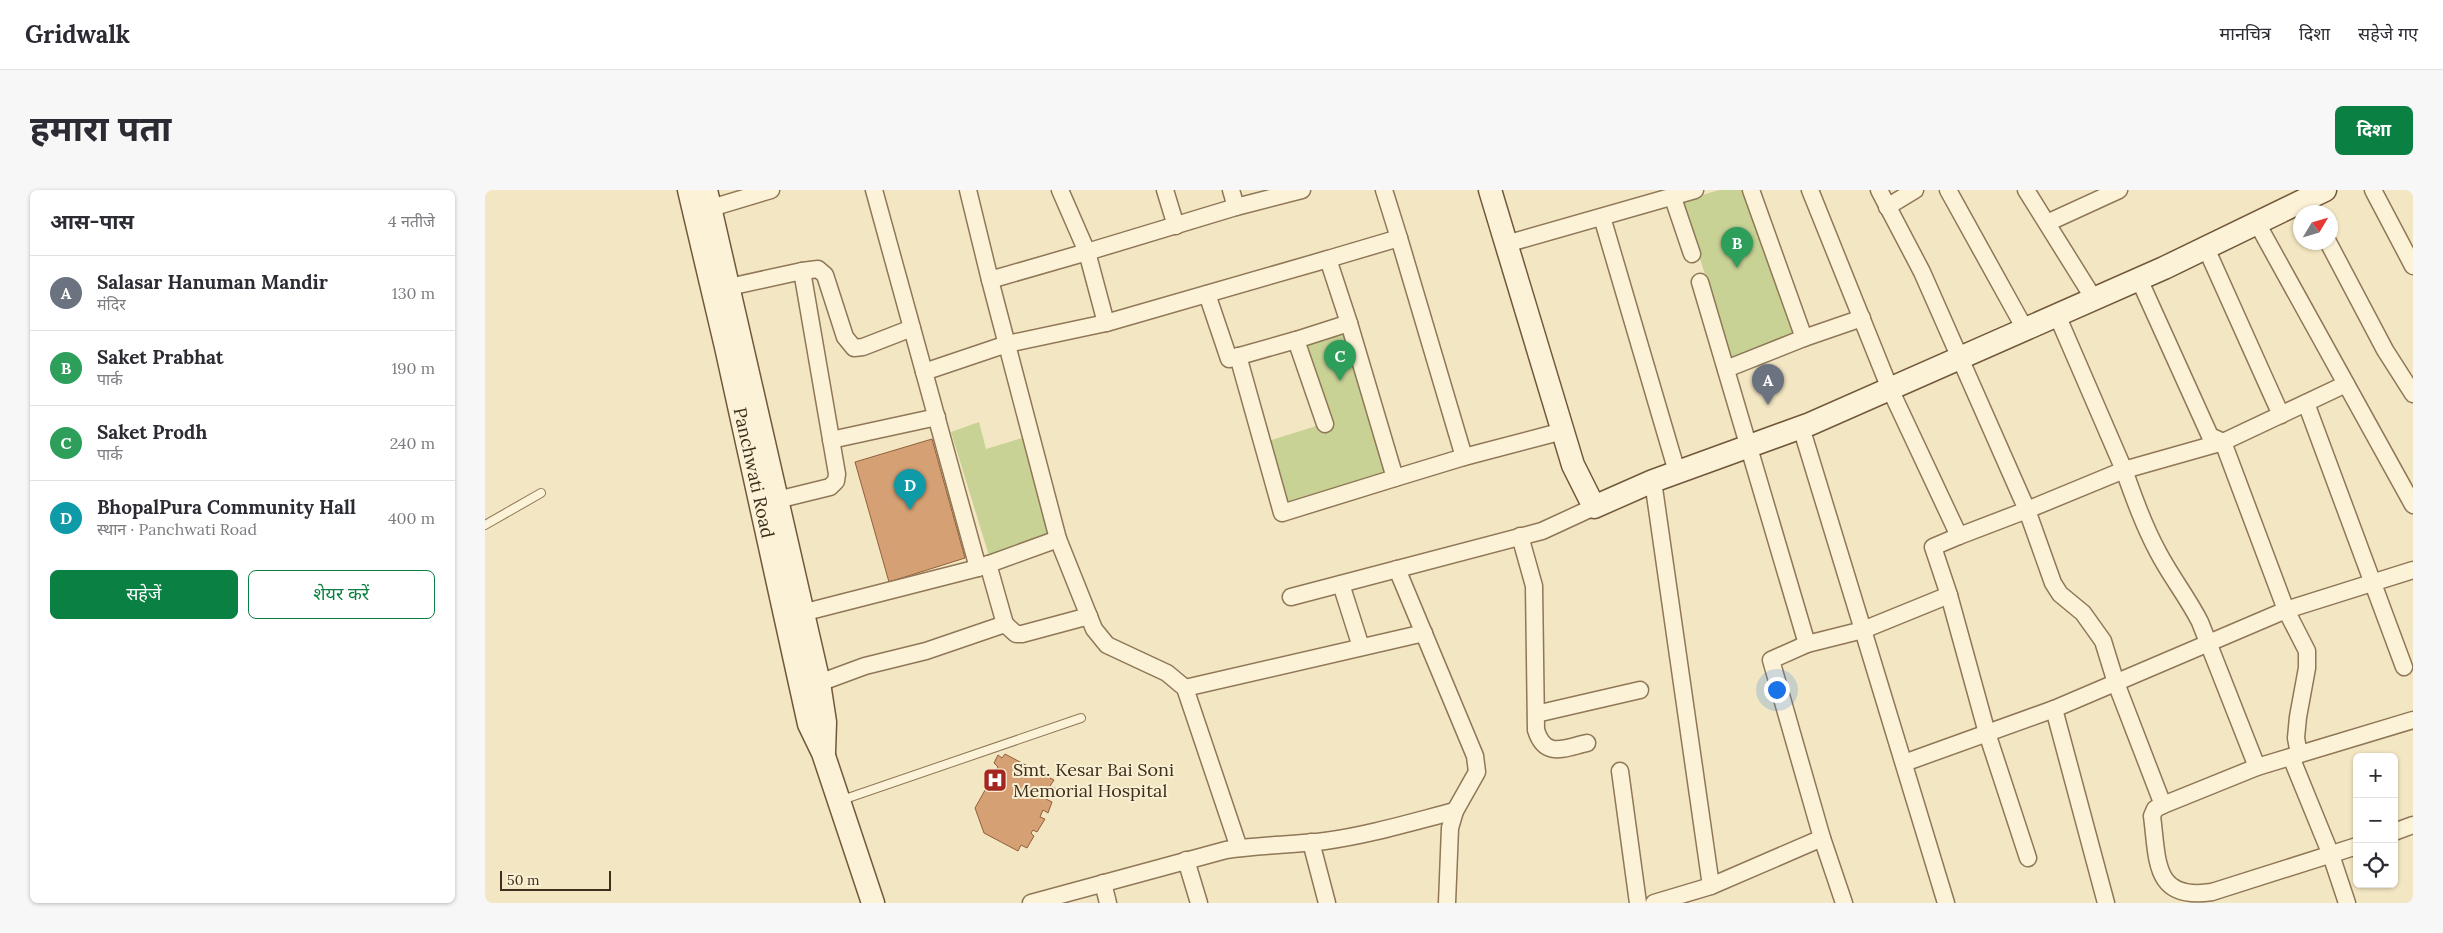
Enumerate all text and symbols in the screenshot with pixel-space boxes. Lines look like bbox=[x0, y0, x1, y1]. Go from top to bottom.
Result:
text: Gridwalk bbox=[25, 19, 130, 50]
text: मानचित्र bbox=[2220, 22, 2271, 45]
text: दिशा bbox=[2299, 22, 2330, 45]
text: सहेजे गए bbox=[2358, 22, 2418, 45]
text: हमारा पता bbox=[30, 106, 171, 151]
button: दिशा bbox=[2335, 106, 2413, 155]
north arrow bbox=[2293, 205, 2338, 250]
text: आस-पास bbox=[50, 208, 134, 235]
text: 4 नतीजे bbox=[388, 211, 435, 231]
pin: B bbox=[1721, 227, 1753, 268]
text: Salasar Hanuman Mandir bbox=[97, 270, 328, 294]
text: A bbox=[61, 283, 71, 303]
text: 130 m bbox=[392, 283, 435, 303]
text: मंदिर bbox=[97, 294, 126, 314]
pin: C bbox=[1324, 340, 1356, 381]
text: Saket Prabhat bbox=[97, 345, 224, 369]
text: B bbox=[61, 358, 71, 378]
text: 190 m bbox=[391, 358, 435, 378]
pin: A bbox=[1752, 364, 1784, 405]
text: पार्क bbox=[97, 369, 123, 389]
street label: Panchwati Road bbox=[729, 405, 780, 540]
text: Saket Prodh bbox=[97, 420, 207, 444]
text: C bbox=[60, 433, 72, 453]
text: 240 m bbox=[390, 433, 435, 453]
text: पार्क bbox=[97, 444, 123, 464]
pin: D bbox=[894, 469, 926, 510]
text: BhopalPura Community Hall bbox=[97, 495, 356, 519]
text: D bbox=[60, 508, 72, 528]
text: 400 m bbox=[388, 508, 435, 528]
text: स्थान · Panchwati Road bbox=[97, 519, 257, 539]
button: सहेजें bbox=[50, 570, 238, 619]
button: शेयर करें bbox=[248, 570, 435, 619]
your location bbox=[1764, 677, 1790, 703]
map controls bbox=[2353, 753, 2398, 888]
button: + bbox=[2353, 753, 2398, 798]
place label: Smt. Kesar Bai Soni Memorial Hospital bbox=[1013, 758, 1174, 802]
hospital icon: Smt. Kesar Bai Soni Memorial Hospital bbox=[982, 767, 1008, 793]
button: − bbox=[2353, 798, 2398, 843]
button: locate bbox=[2353, 843, 2398, 888]
scale bar bbox=[500, 868, 611, 891]
text: 50 m bbox=[507, 871, 540, 889]

